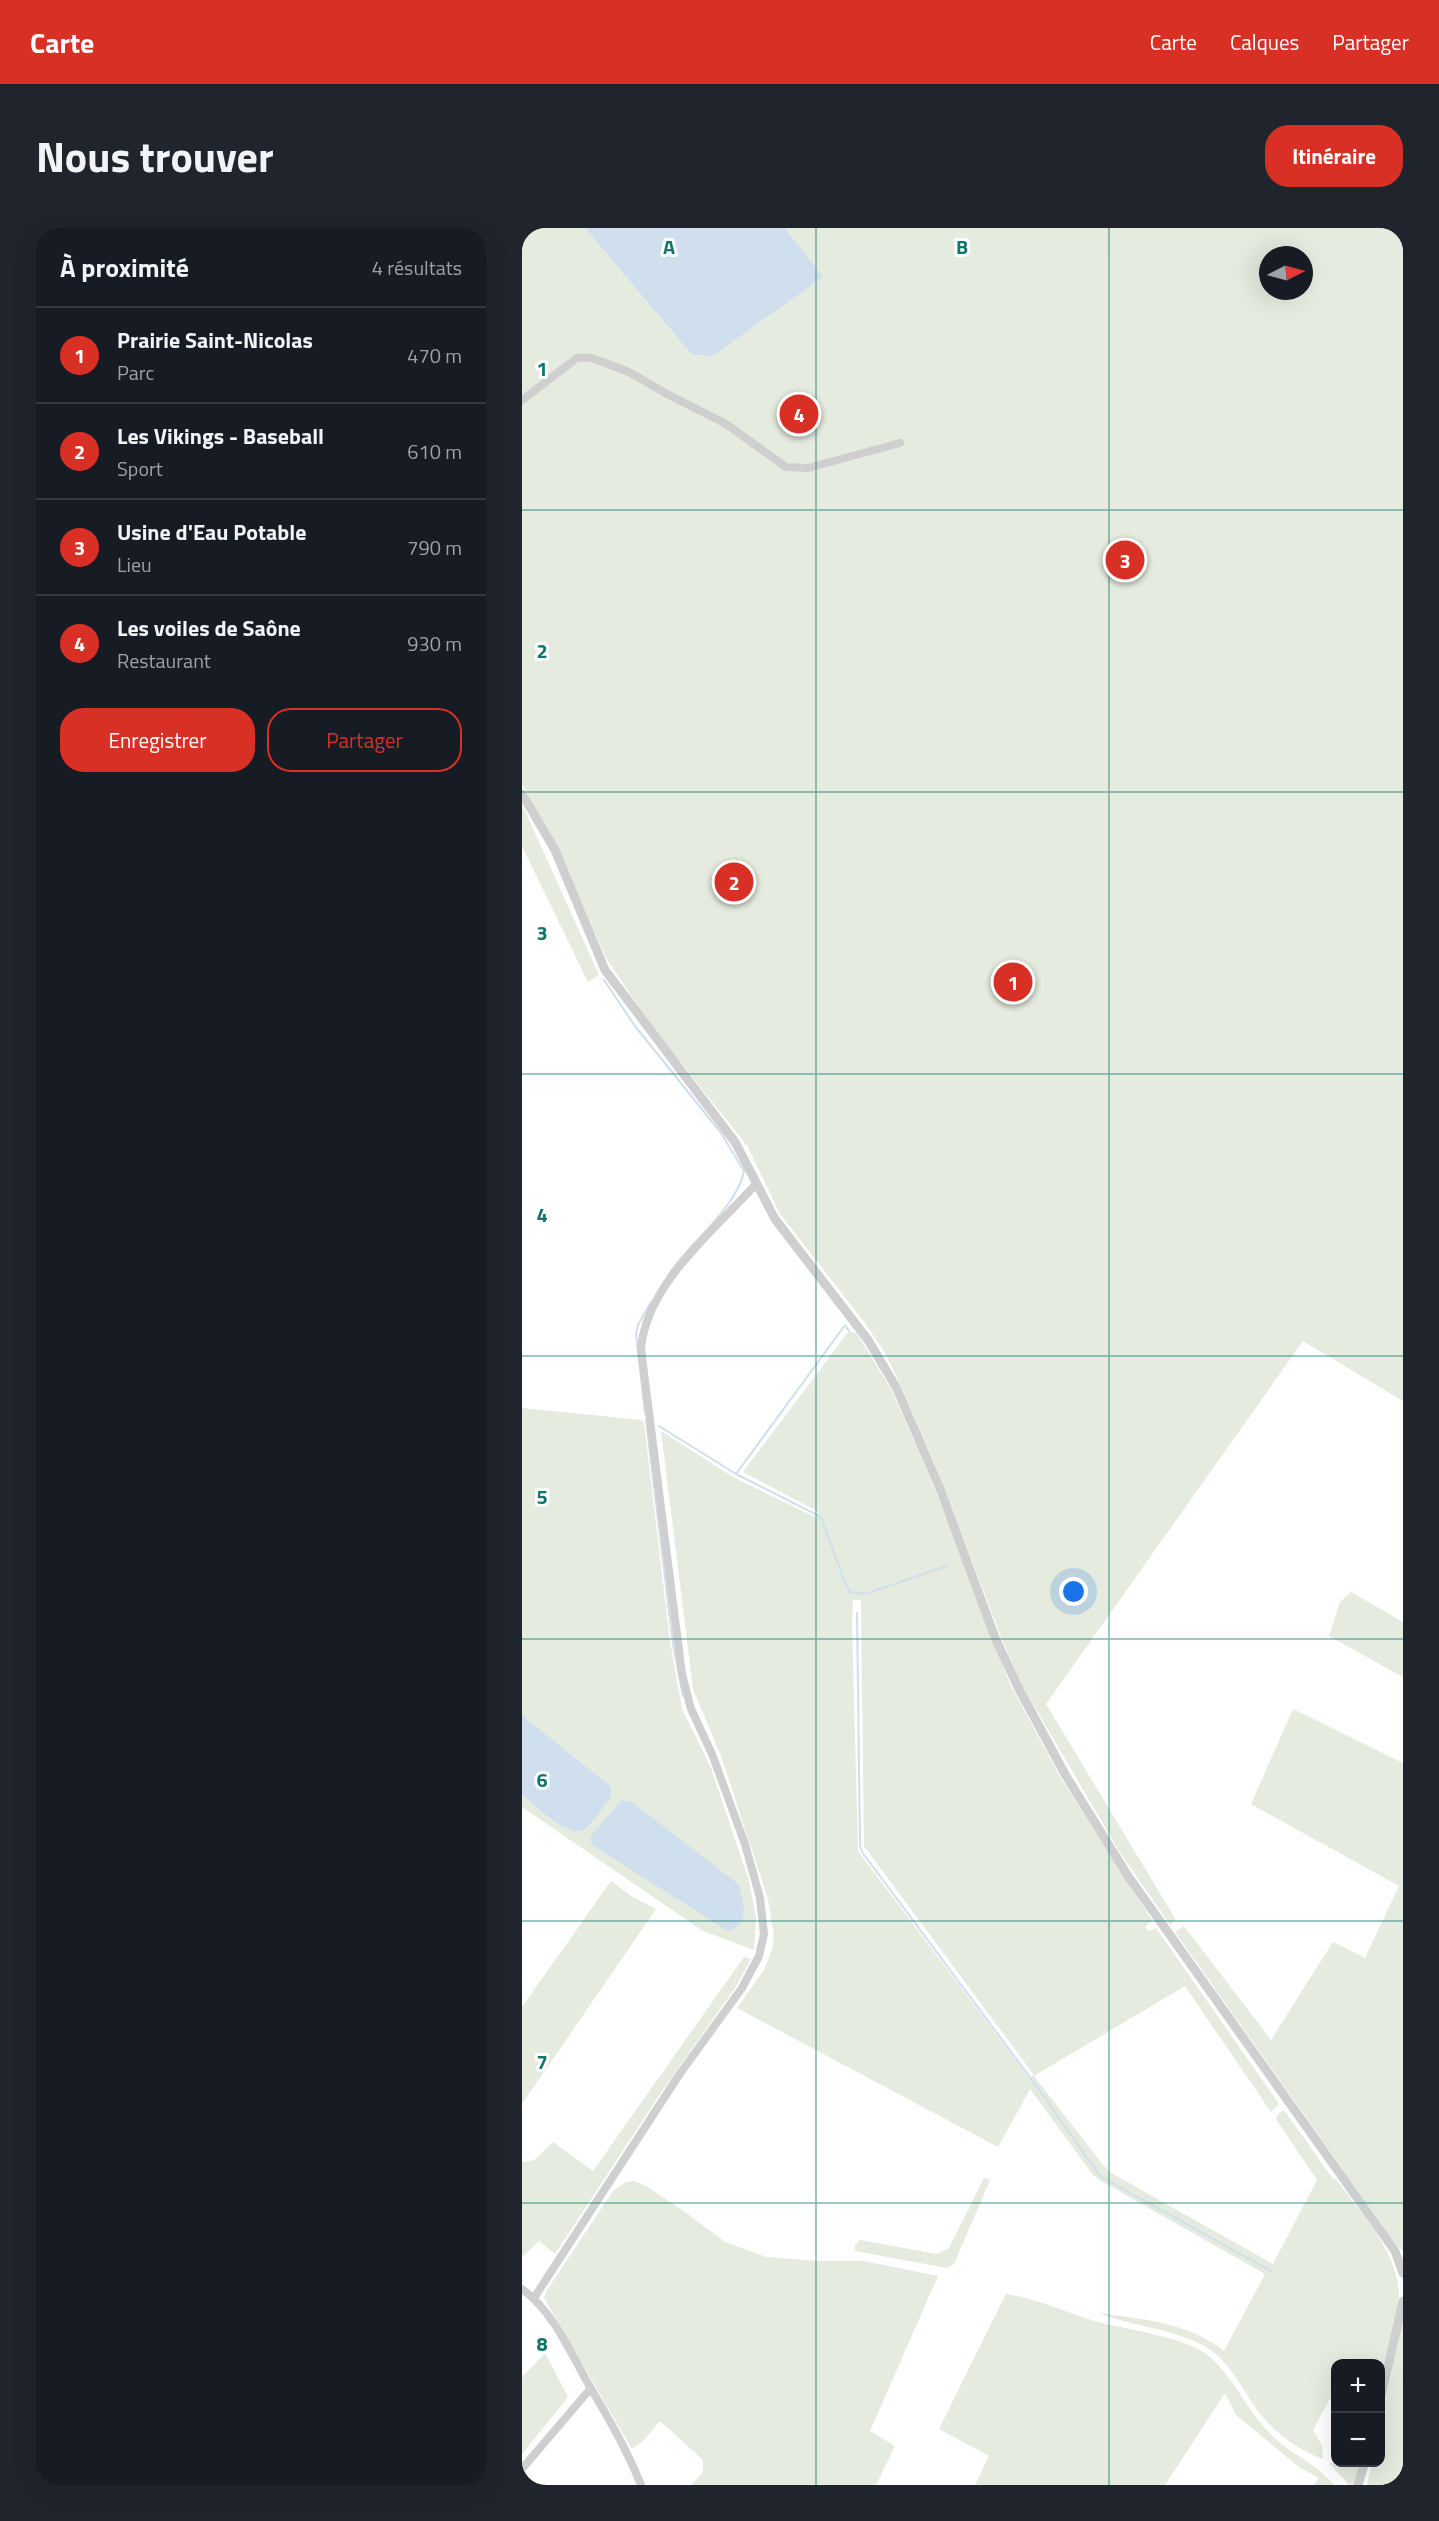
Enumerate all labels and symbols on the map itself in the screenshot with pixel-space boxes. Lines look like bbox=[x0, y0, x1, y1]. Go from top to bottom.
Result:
text: A bbox=[663, 231, 675, 262]
text: B bbox=[956, 231, 968, 262]
north arrow bbox=[1259, 246, 1313, 300]
text: 1 bbox=[536, 353, 548, 384]
pin: 4 bbox=[780, 392, 818, 436]
pin: 3 bbox=[1106, 538, 1144, 582]
text: 2 bbox=[536, 635, 548, 666]
pin: 2 bbox=[714, 860, 754, 904]
text: 3 bbox=[536, 917, 548, 948]
pin: 1 bbox=[994, 960, 1032, 1005]
text: 4 bbox=[536, 1199, 548, 1230]
text: 5 bbox=[536, 1481, 548, 1512]
your location bbox=[1059, 1577, 1088, 1606]
text: 6 bbox=[536, 1764, 548, 1795]
text: 7 bbox=[536, 2046, 548, 2077]
text: 8 bbox=[536, 2328, 548, 2359]

